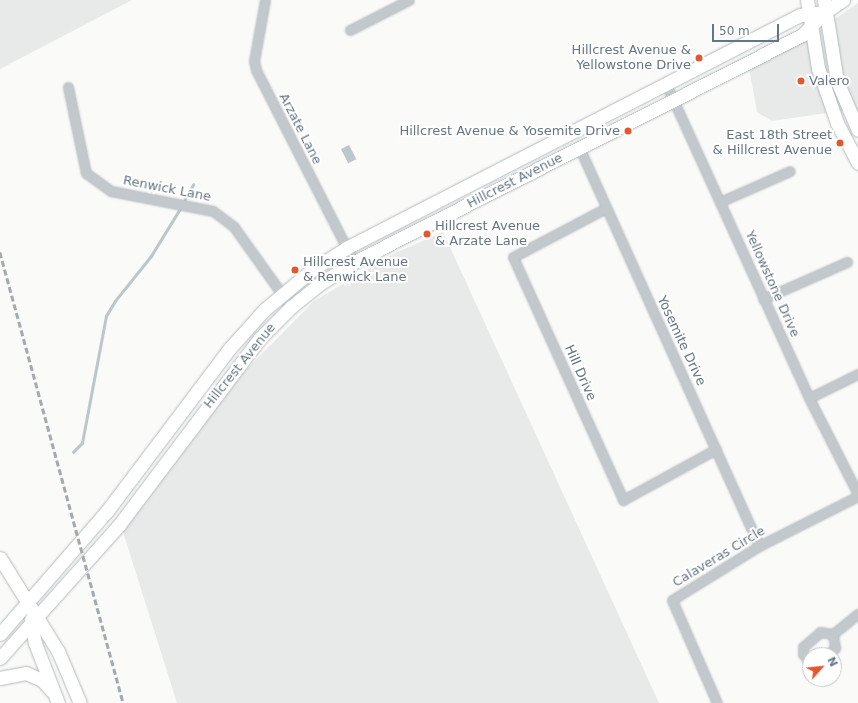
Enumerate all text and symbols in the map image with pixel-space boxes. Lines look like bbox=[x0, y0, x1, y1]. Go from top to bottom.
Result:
scale bar bbox=[714, 16, 781, 42]
text: 50 m bbox=[719, 24, 750, 38]
place label: Hillcrest Avenue & Yellowstone Drive bbox=[572, 43, 691, 74]
marker: Hillcrest Avenue & Yellowstone Drive bbox=[694, 53, 704, 63]
place label: Valero bbox=[809, 73, 849, 89]
marker: Valero bbox=[796, 76, 806, 86]
street label: Arzate Lane bbox=[275, 91, 325, 167]
place label: Hillcrest Avenue & Yosemite Drive bbox=[399, 123, 620, 139]
marker: Hillcrest Avenue & Yosemite Drive bbox=[623, 126, 633, 136]
place label: East 18th Street & Hillcrest Avenue bbox=[713, 128, 832, 159]
marker: East 18th Street & Hillcrest Avenue bbox=[835, 138, 845, 148]
street label: Hillcrest Avenue bbox=[465, 150, 565, 212]
street label: Renwick Lane bbox=[122, 173, 212, 205]
place label: Hillcrest Avenue & Arzate Lane bbox=[435, 219, 540, 250]
street label: Yellowstone Drive bbox=[742, 228, 802, 340]
marker: Hillcrest Avenue & Arzate Lane bbox=[422, 229, 432, 239]
place label: Hillcrest Avenue & Renwick Lane bbox=[303, 255, 408, 286]
marker: Hillcrest Avenue & Renwick Lane bbox=[290, 265, 300, 275]
street label: Yosemite Drive bbox=[653, 294, 709, 388]
street label: Hillcrest Avenue bbox=[201, 320, 279, 412]
street label: Hill Drive bbox=[561, 343, 599, 403]
street label: Calaveras Circle bbox=[670, 523, 768, 591]
north arrow bbox=[802, 647, 842, 687]
text: N bbox=[824, 655, 840, 669]

